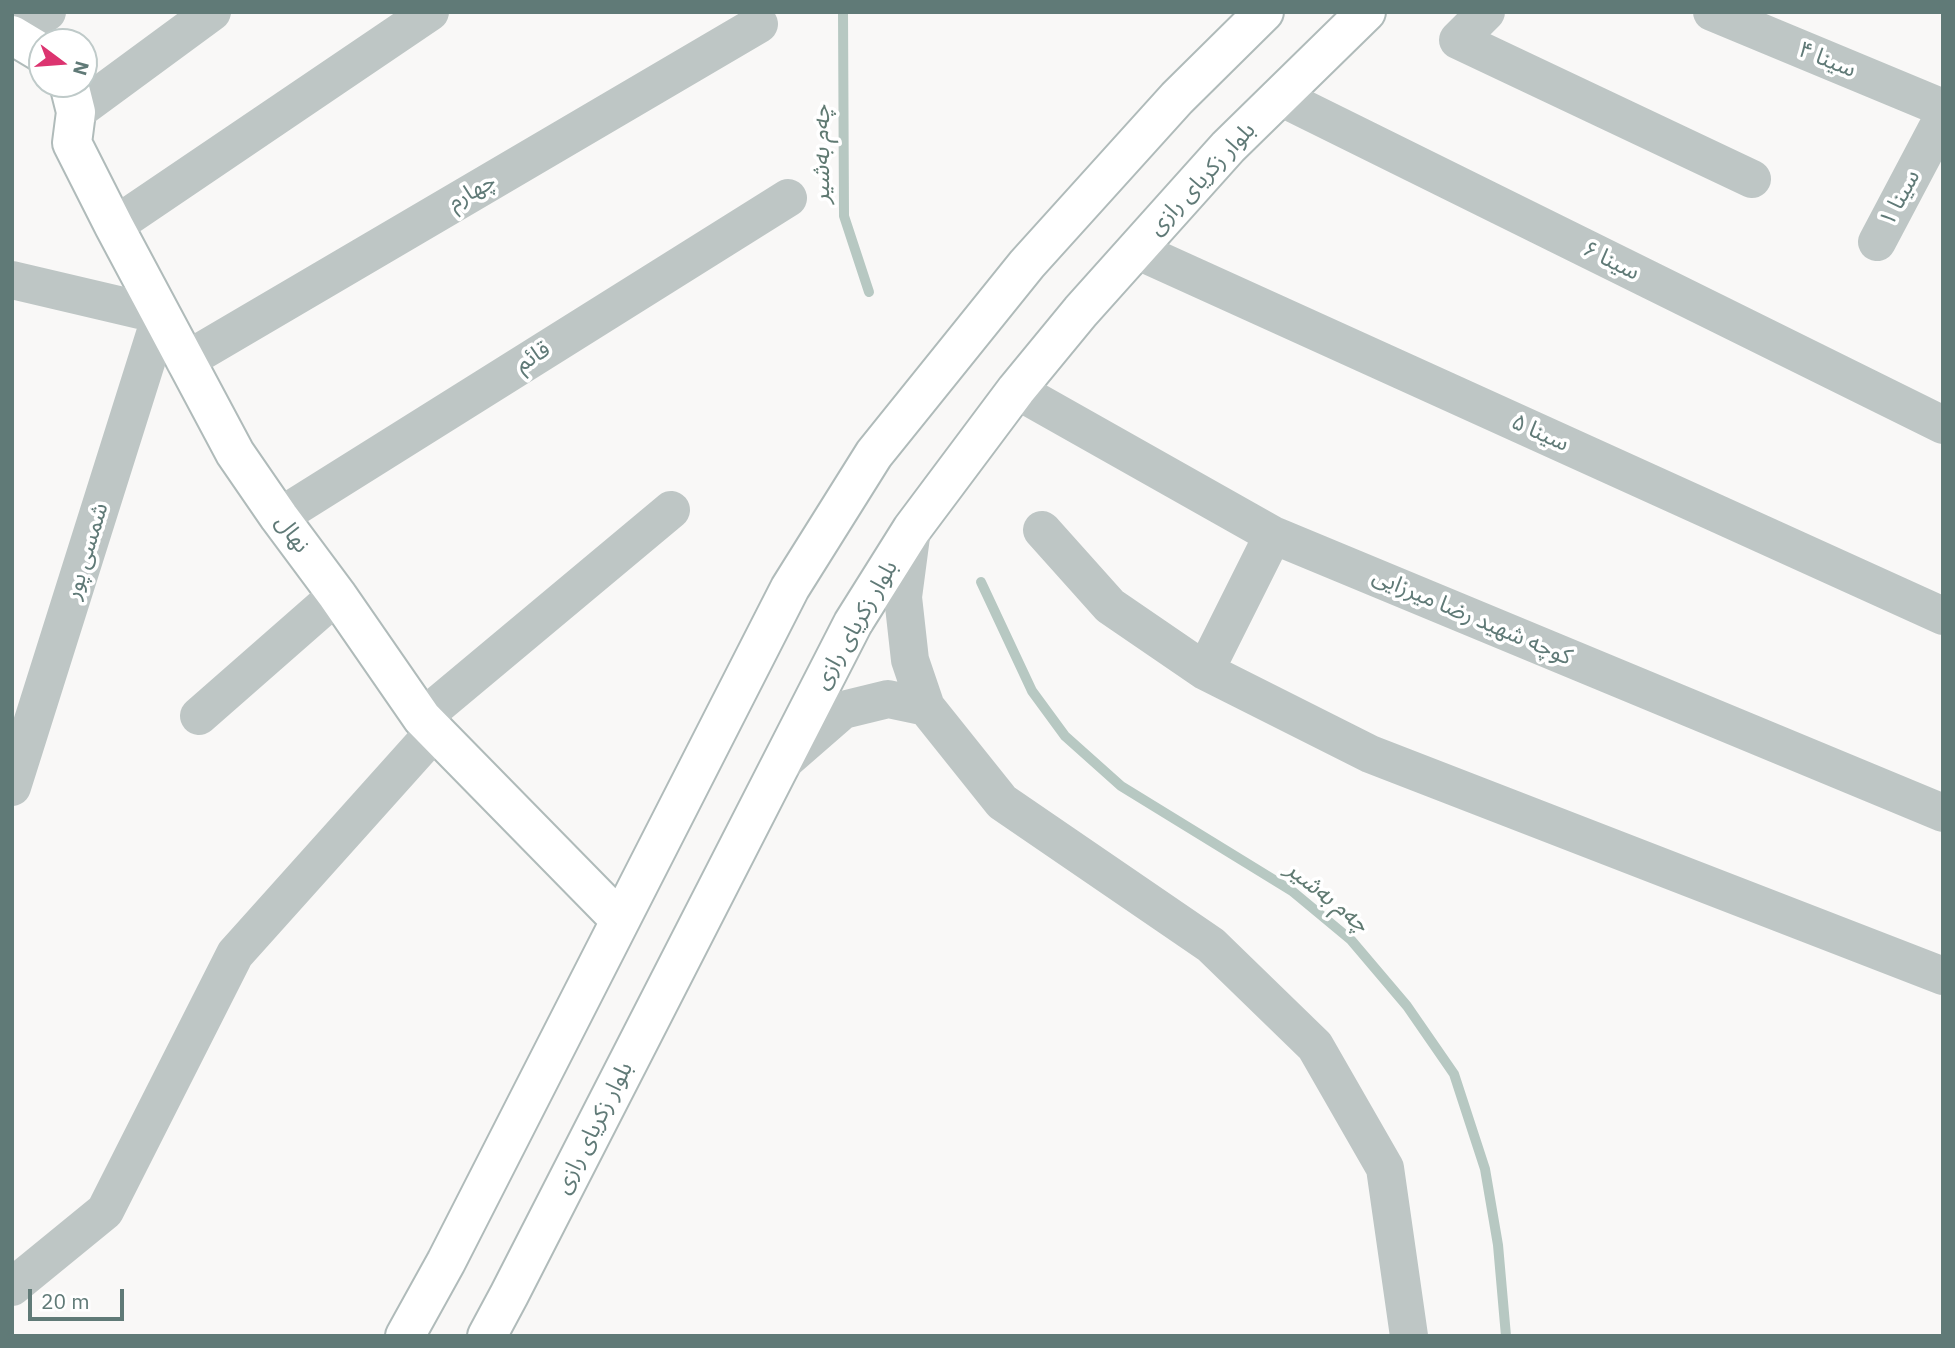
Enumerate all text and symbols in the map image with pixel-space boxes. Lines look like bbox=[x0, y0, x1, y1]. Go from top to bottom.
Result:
north arrow bbox=[28, 28, 98, 98]
street label: سینا ۴ bbox=[1794, 36, 1860, 84]
text: N bbox=[68, 58, 95, 78]
water label: چەم بەشیر bbox=[808, 105, 836, 203]
street label: بلوار زکریای رازی bbox=[1143, 117, 1261, 241]
street label: ۱ سینا bbox=[1874, 165, 1926, 231]
street label: چهارم bbox=[443, 167, 501, 217]
street label: سینا ۶ bbox=[1578, 235, 1644, 287]
street label: قائم bbox=[510, 336, 556, 378]
street label: سینا ۵ bbox=[1507, 408, 1573, 458]
street label: شمسی پور bbox=[59, 499, 115, 603]
street label: نهال bbox=[269, 509, 315, 559]
street label: بلوار زکریای رازی bbox=[808, 556, 904, 694]
street label: کوچه شهید رضا میرزایی bbox=[1368, 562, 1576, 672]
water label: چەم بەشیر bbox=[1280, 855, 1374, 939]
street label: بلوار زکریای رازی bbox=[549, 1057, 639, 1199]
scale bar bbox=[32, 1274, 128, 1318]
text: 20 m bbox=[41, 1287, 90, 1315]

